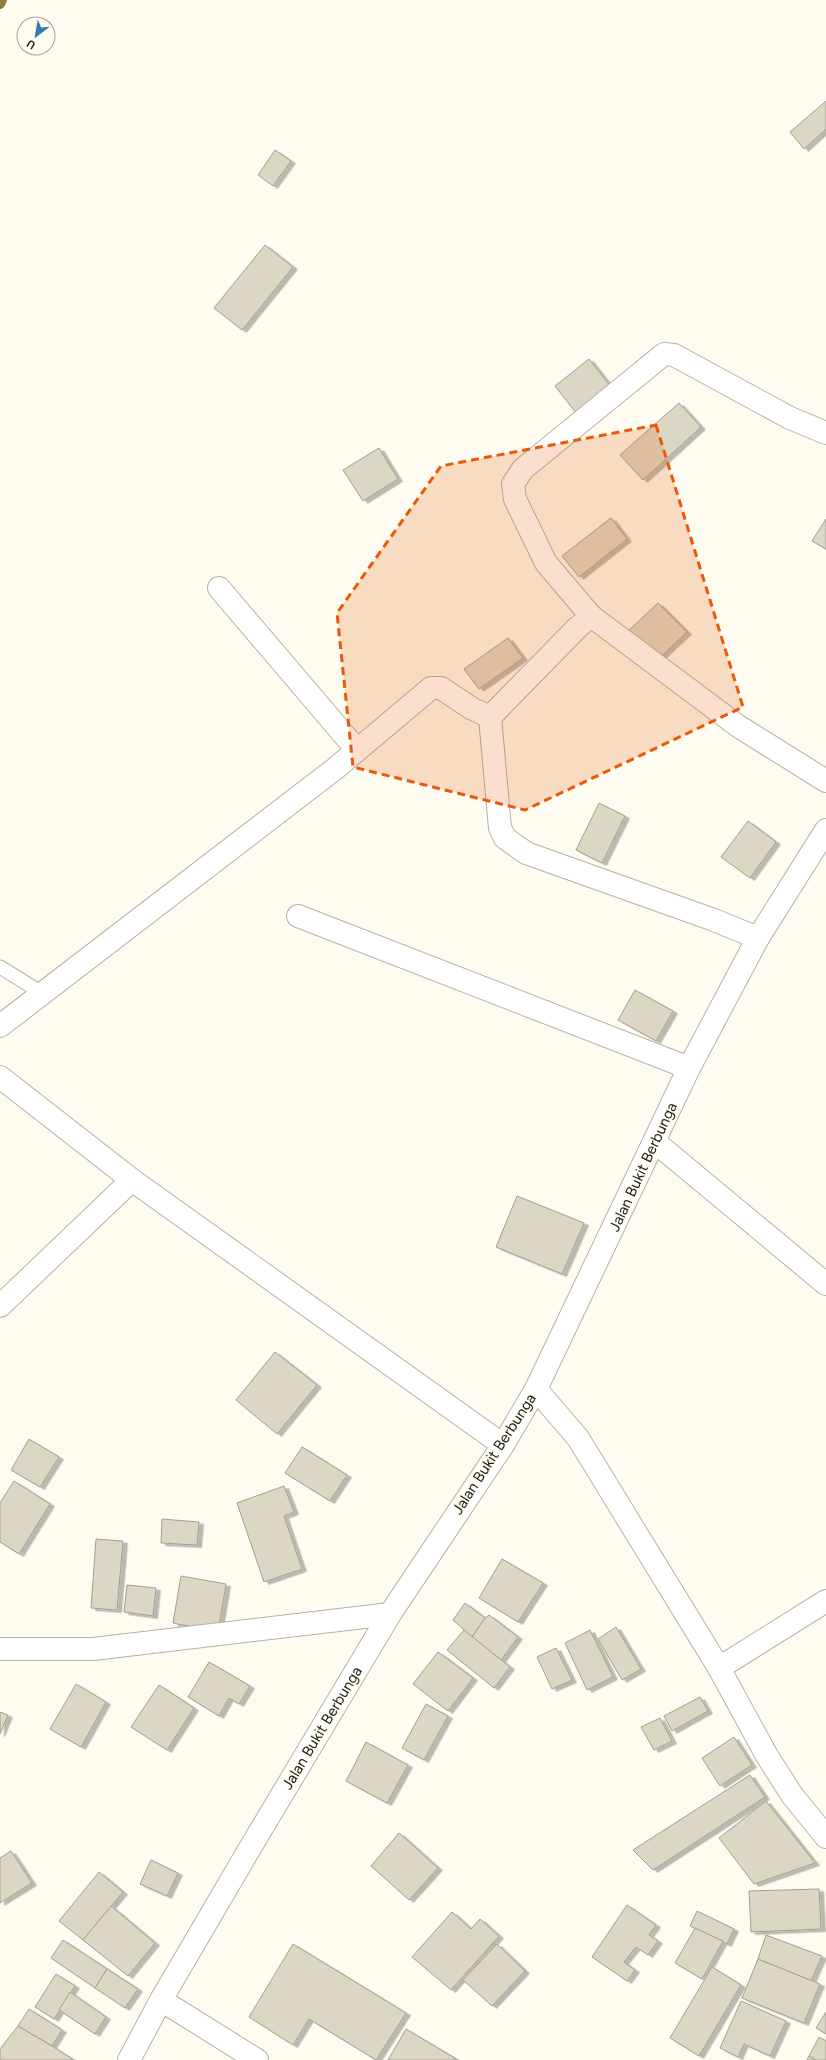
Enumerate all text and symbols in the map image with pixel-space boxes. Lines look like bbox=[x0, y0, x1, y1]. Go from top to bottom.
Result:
north arrow bbox=[16, 16, 56, 56]
text: U bbox=[24, 36, 38, 52]
street label: Jalan Bukit Berbunga bbox=[605, 1100, 681, 1234]
street label: Jalan Bukit Berbunga bbox=[448, 1390, 540, 1518]
street label: Jalan Bukit Berbunga bbox=[278, 1663, 366, 1793]

